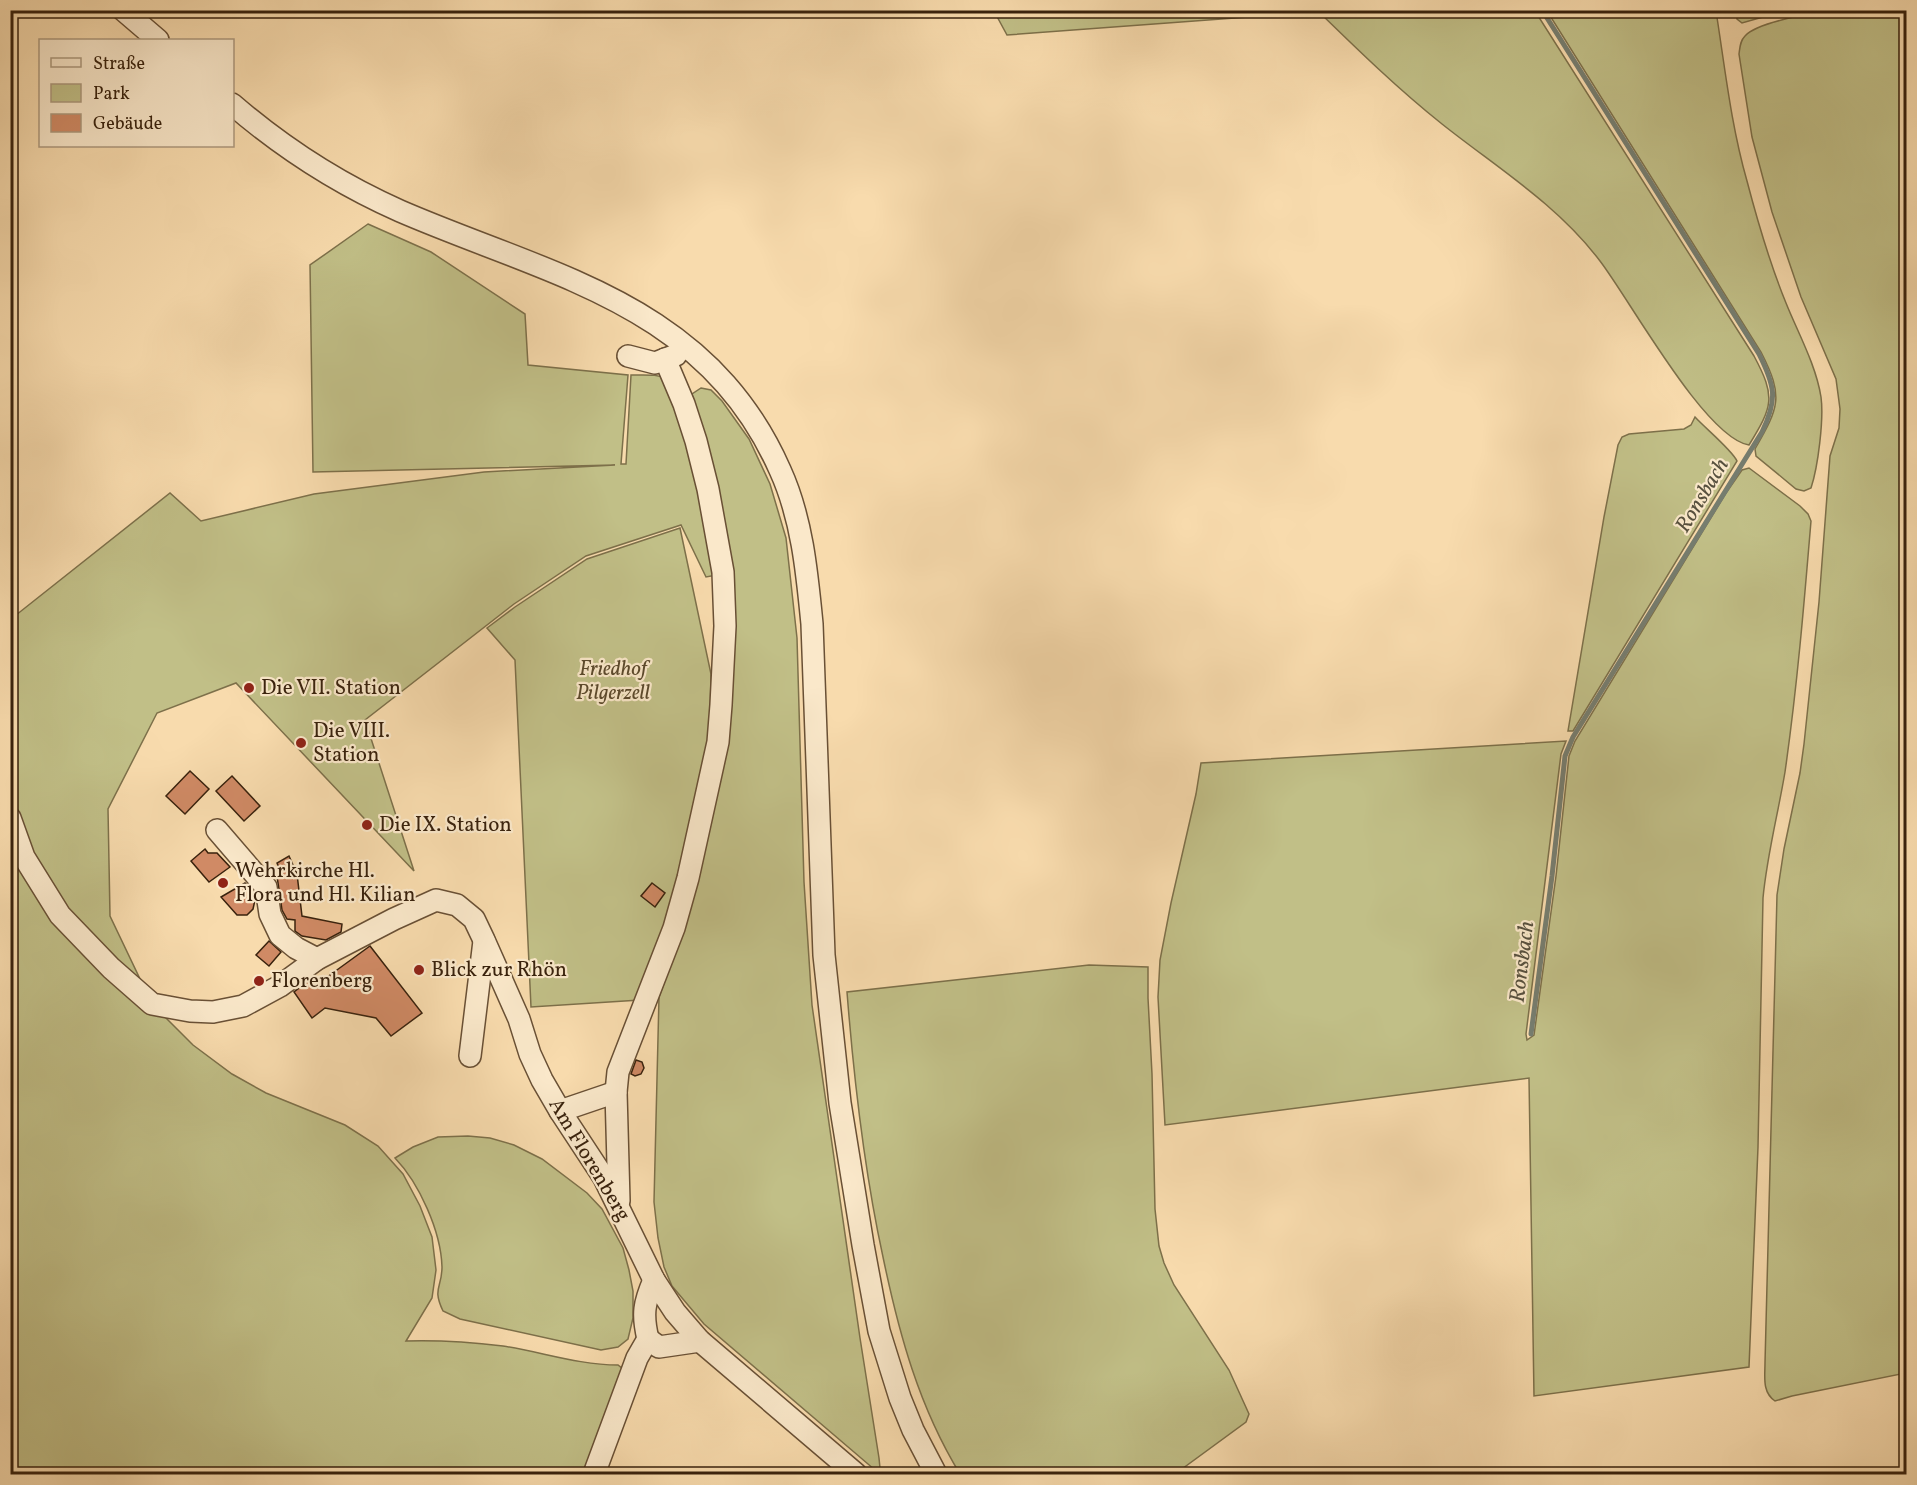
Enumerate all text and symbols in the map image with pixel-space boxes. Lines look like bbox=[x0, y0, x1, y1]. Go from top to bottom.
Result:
legend bbox=[39, 39, 234, 147]
text: Straße bbox=[93, 52, 145, 77]
text: Park bbox=[93, 82, 130, 107]
text: Gebäude bbox=[93, 112, 162, 137]
water label: Ronsbach bbox=[1669, 453, 1737, 539]
park label: Friedhof Pilgerzell bbox=[576, 655, 651, 708]
place label: Die VII. Station bbox=[261, 674, 401, 703]
marker: Die VII. Station bbox=[242, 681, 256, 695]
place label: Die VIII. Station bbox=[313, 717, 390, 770]
marker: Die VIII. Station bbox=[294, 736, 308, 750]
place label: Die IX. Station bbox=[379, 811, 512, 840]
marker: Die IX. Station bbox=[360, 818, 374, 832]
place label: Wehrkirche Hl. Flora und Hl. Kilian bbox=[235, 857, 416, 910]
marker: Wehrkirche Hl. Flora und Hl. Kilian bbox=[216, 876, 230, 890]
water label: Ronsbach bbox=[1503, 919, 1543, 1005]
place label: Blick zur Rhön bbox=[431, 956, 567, 985]
marker: Blick zur Rhön bbox=[412, 963, 426, 977]
place label: Florenberg bbox=[271, 967, 373, 996]
marker: Florenberg bbox=[252, 974, 266, 988]
street label: Am Florenberg bbox=[541, 1093, 637, 1227]

